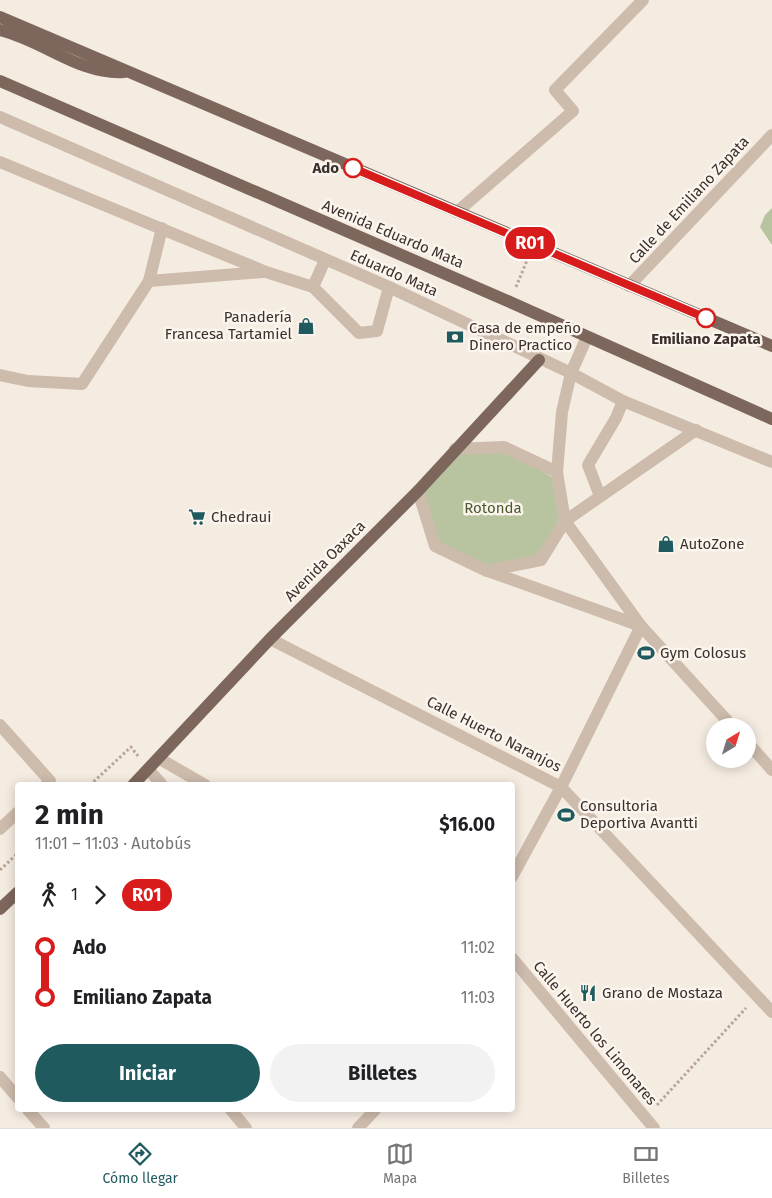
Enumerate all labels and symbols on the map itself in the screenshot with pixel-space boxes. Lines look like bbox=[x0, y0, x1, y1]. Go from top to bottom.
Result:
street label: Calle de Emiliano Zapata bbox=[625, 133, 753, 267]
marker: Ado bbox=[343, 158, 363, 178]
place label: Ado bbox=[311, 159, 339, 177]
street label: Avenida Eduardo Mata bbox=[319, 196, 467, 272]
line badge: R01 bbox=[501, 227, 559, 259]
street label: Eduardo Mata bbox=[347, 246, 441, 300]
place label: Panadería Francesa Tartamiel bbox=[165, 308, 293, 343]
marker: Emiliano Zapata bbox=[696, 308, 716, 328]
shop icon: Panadería Francesa Tartamiel bbox=[296, 316, 316, 336]
place label: Casa de empeño Dinero Practico bbox=[469, 319, 581, 354]
bank icon: Casa de empeño Dinero Practico bbox=[445, 327, 465, 347]
place label: Emiliano Zapata bbox=[651, 330, 761, 348]
park label: Rotonda bbox=[464, 499, 522, 517]
supermarket icon: Chedraui bbox=[187, 507, 207, 527]
place label: Chedraui bbox=[211, 508, 272, 526]
street label: Avenida Oaxaca bbox=[281, 517, 369, 605]
shop icon: AutoZone bbox=[656, 534, 676, 554]
place label: AutoZone bbox=[680, 535, 745, 553]
sports icon: Gym Colosus bbox=[636, 643, 656, 663]
place label: Gym Colosus bbox=[660, 644, 746, 662]
street label: Calle Huerto Naranjos bbox=[424, 692, 564, 776]
north arrow bbox=[706, 718, 756, 768]
place label: Consultoria Deportiva Avantti bbox=[580, 797, 698, 832]
sports icon: Consultoria Deportiva Avantti bbox=[556, 805, 576, 825]
street label: Calle Huerto los Limonares bbox=[529, 957, 661, 1109]
restaurant icon: Grano de Mostaza bbox=[578, 983, 598, 1003]
place label: Grano de Mostaza bbox=[602, 984, 723, 1002]

